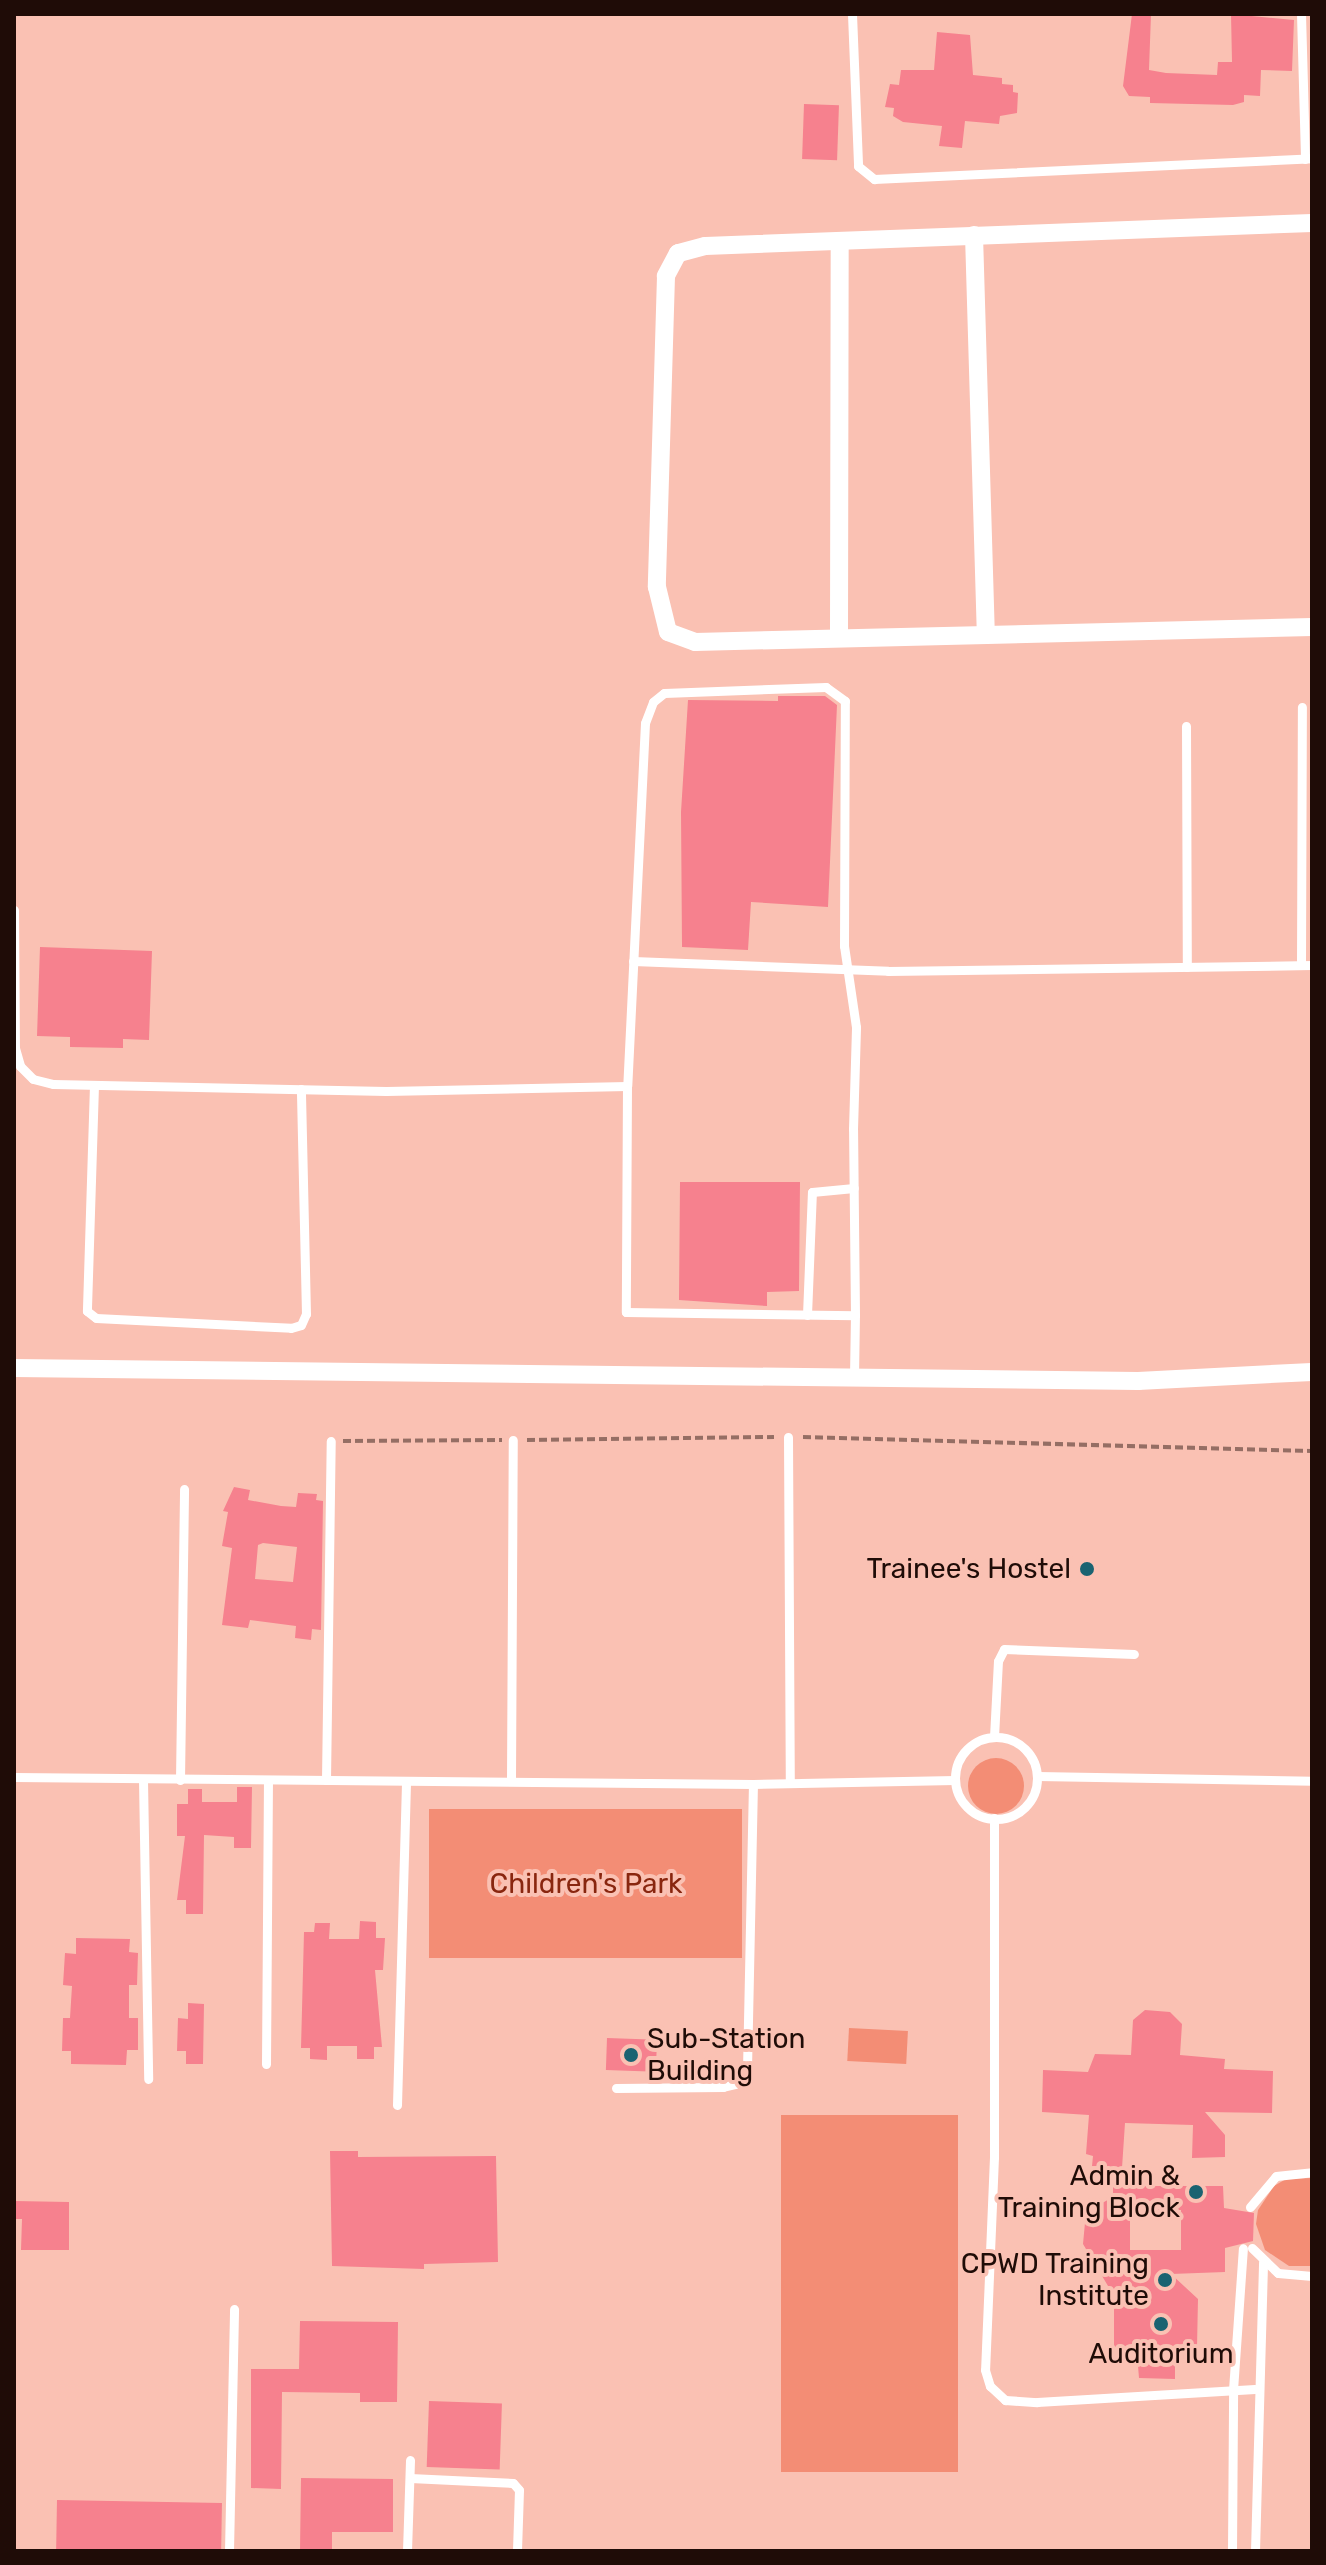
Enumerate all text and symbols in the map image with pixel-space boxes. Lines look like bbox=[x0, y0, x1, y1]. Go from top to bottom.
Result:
place label: Trainee's Hostel bbox=[866, 1552, 1071, 1586]
marker: Trainee's Hostel bbox=[1078, 1560, 1096, 1578]
park label: Children's Park bbox=[489, 1867, 683, 1901]
place label: Sub-Station Building bbox=[647, 2022, 805, 2088]
marker: Sub-Station Building bbox=[622, 2046, 640, 2064]
place label: Admin & Training Block bbox=[998, 2159, 1180, 2225]
marker: Admin & Training Block bbox=[1187, 2183, 1205, 2201]
place label: CPWD Training Institute bbox=[960, 2247, 1149, 2313]
marker: CPWD Training Institute bbox=[1156, 2271, 1174, 2289]
marker: Auditorium bbox=[1152, 2315, 1170, 2333]
place label: Auditorium bbox=[1088, 2337, 1234, 2371]

